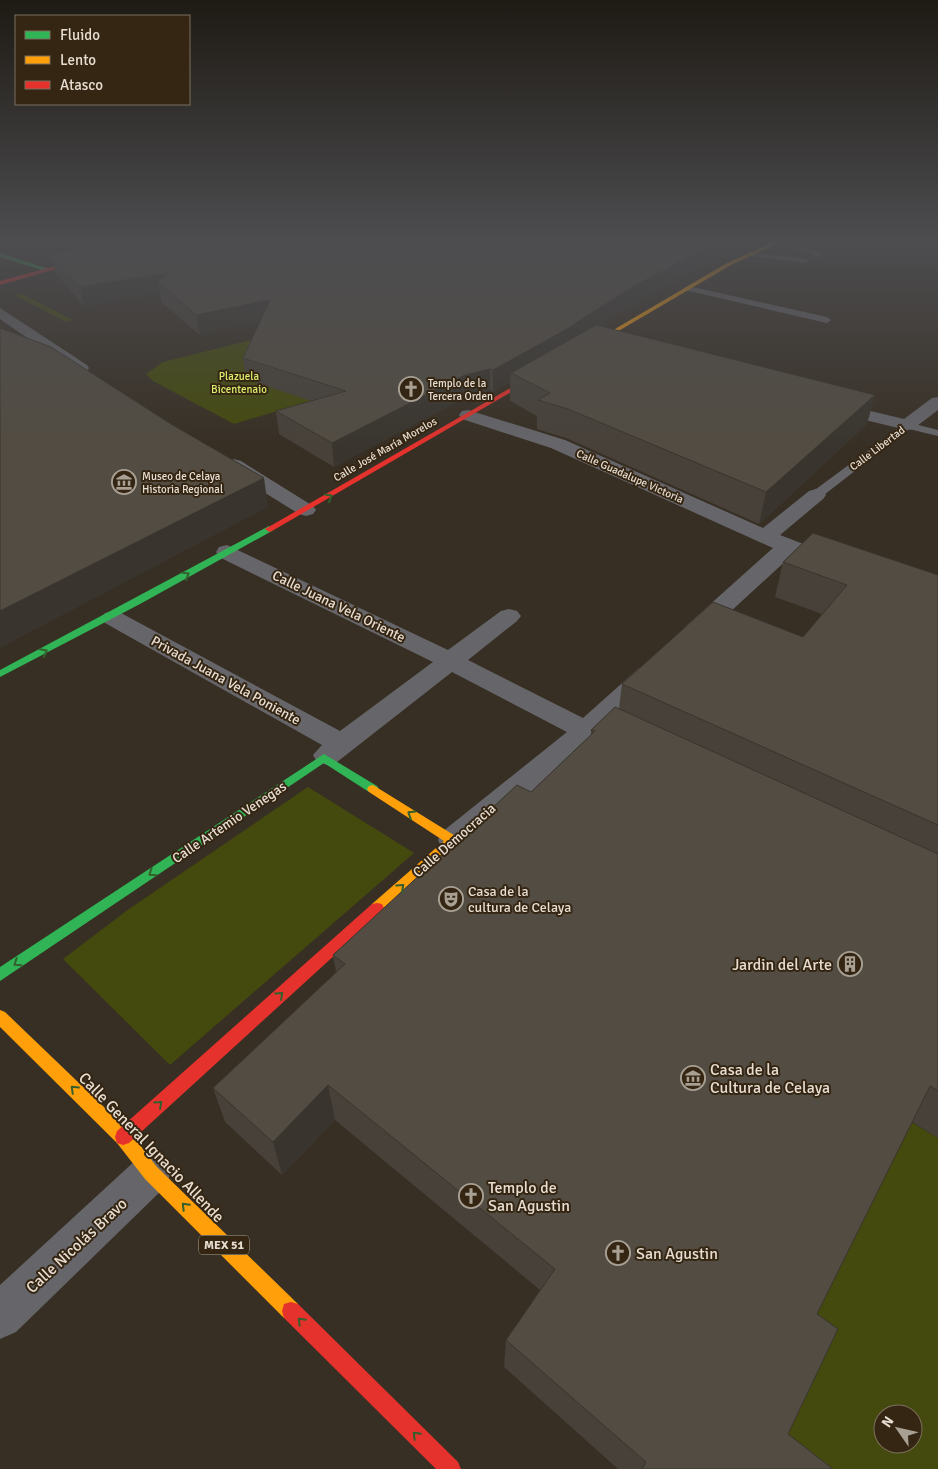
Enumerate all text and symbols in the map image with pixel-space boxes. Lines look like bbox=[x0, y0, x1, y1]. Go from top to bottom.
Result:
legend bbox=[15, 15, 190, 105]
text: Fluido bbox=[60, 26, 100, 44]
text: Lento bbox=[60, 51, 96, 69]
text: Atasco bbox=[60, 76, 103, 94]
park label: Plazuela Bicentenaio bbox=[211, 370, 267, 396]
church icon: Templo de la Tercera Orden bbox=[398, 376, 424, 402]
place label: Templo de la Tercera Orden bbox=[428, 377, 493, 403]
street label: Calle José María Morelos bbox=[331, 414, 439, 484]
street label: Calle Libertad bbox=[847, 423, 908, 473]
street label: Calle Guadalupe Victoria bbox=[574, 447, 686, 506]
museum icon: Museo de Celaya Historia Regional bbox=[111, 469, 137, 495]
place label: Museo de Celaya Historia Regional bbox=[142, 470, 223, 496]
one-way arrow bbox=[323, 493, 332, 503]
street label: Calle Juana Vela Oriente bbox=[270, 567, 408, 646]
one-way arrow bbox=[181, 571, 190, 581]
street label: Privada Juana Vela Poniente bbox=[148, 632, 303, 729]
one-way arrow bbox=[38, 649, 47, 659]
street label: Calle Artemio Venegas bbox=[169, 778, 290, 867]
street label: Calle Democracia bbox=[409, 800, 499, 881]
one-way arrow bbox=[408, 810, 417, 820]
one-way arrow bbox=[149, 867, 158, 876]
one-way arrow bbox=[395, 883, 404, 892]
place label: Casa de la cultura de Celaya bbox=[468, 883, 571, 916]
theatre icon: Casa de la cultura de Celaya bbox=[438, 886, 464, 912]
building icon: Jardin del Arte bbox=[837, 951, 863, 977]
place label: Jardin del Arte bbox=[732, 955, 832, 975]
one-way arrow bbox=[14, 957, 23, 966]
one-way arrow bbox=[274, 992, 283, 1001]
place label: Casa de la Cultura de Celaya bbox=[710, 1060, 830, 1098]
museum icon: Casa de la Cultura de Celaya bbox=[680, 1065, 706, 1091]
street label: Calle General Ignacio Allende bbox=[74, 1068, 228, 1227]
one-way arrow bbox=[70, 1086, 79, 1095]
one-way arrow bbox=[154, 1101, 163, 1110]
place label: Templo de San Agustin bbox=[488, 1178, 570, 1216]
church icon: Templo de San Agustin bbox=[458, 1183, 484, 1209]
street label: Calle Nicolás Bravo bbox=[22, 1194, 131, 1298]
one-way arrow bbox=[182, 1203, 191, 1212]
road number: MEX 51 bbox=[199, 1236, 249, 1254]
church icon: San Agustin bbox=[605, 1240, 631, 1266]
place label: San Agustin bbox=[636, 1244, 718, 1264]
one-way arrow bbox=[298, 1317, 307, 1326]
north arrow bbox=[873, 1404, 923, 1454]
text: N bbox=[878, 1413, 897, 1431]
one-way arrow bbox=[413, 1432, 422, 1441]

